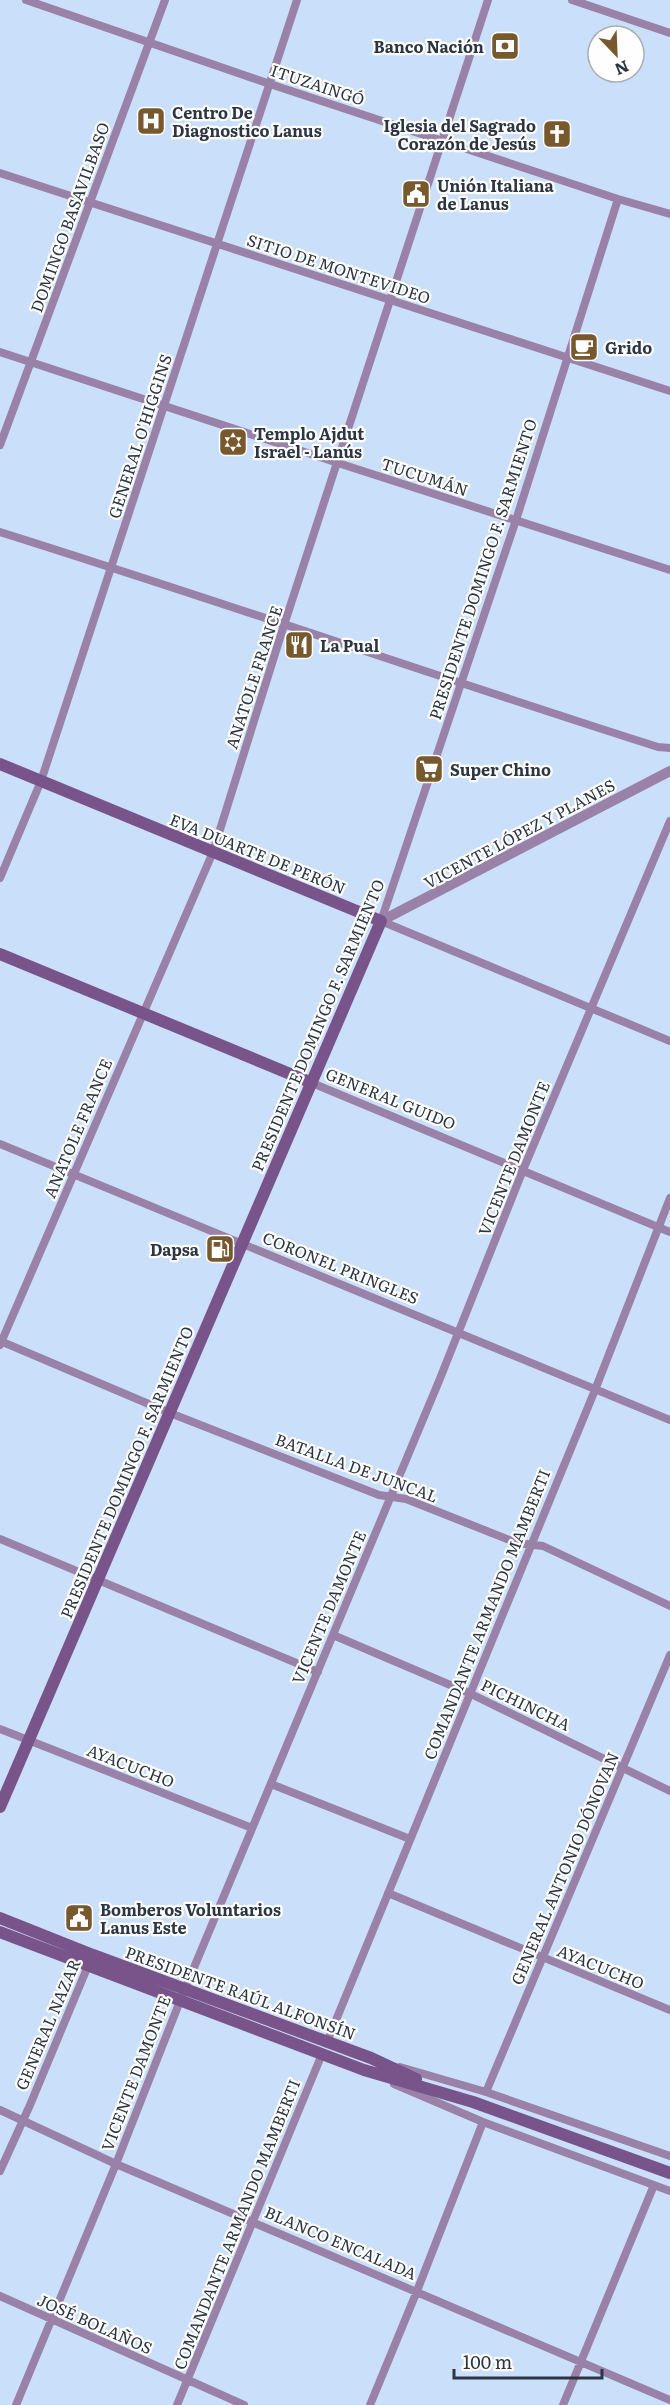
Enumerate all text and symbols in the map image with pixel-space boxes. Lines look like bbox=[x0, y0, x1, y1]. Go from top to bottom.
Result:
north arrow bbox=[586, 24, 646, 84]
bank icon: Banco Nación bbox=[489, 30, 521, 62]
place label: Banco Nación bbox=[374, 34, 484, 58]
text: N bbox=[611, 55, 633, 82]
street label: ITUZAINGÓ bbox=[268, 58, 368, 110]
place label: Centro De Diagnostico Lanus bbox=[172, 100, 322, 142]
hospital icon: Centro De Diagnostico Lanus bbox=[135, 105, 167, 137]
place label: Iglesia del Sagrado Corazón de Jesús bbox=[384, 113, 536, 155]
street label: DOMINGO BASAVILBASO bbox=[23, 118, 115, 316]
church icon: Iglesia del Sagrado Corazón de Jesús bbox=[541, 118, 573, 150]
place label: Unión Italiana de Lanus bbox=[437, 173, 555, 215]
public building icon: Unión Italiana de Lanus bbox=[400, 178, 432, 210]
street label: SITIO DE MONTEVIDEO bbox=[244, 227, 434, 309]
cafe icon: Grido bbox=[568, 331, 600, 363]
place label: Grido bbox=[605, 335, 652, 359]
street label: GENERAL O'HIGGINS bbox=[101, 351, 177, 521]
street label: PRESIDENTE DOMINGO F. SARMIENTO bbox=[422, 415, 542, 723]
place label: Templo Ajdut Israel - Lanús bbox=[254, 421, 364, 463]
synagogue icon: Templo Ajdut Israel - Lanús bbox=[217, 426, 249, 458]
street label: TUCUMÁN bbox=[379, 451, 471, 501]
street label: ANATOLE FRANCE bbox=[218, 602, 288, 752]
restaurant icon: La Pual bbox=[283, 629, 315, 661]
place label: La Pual bbox=[320, 633, 379, 657]
supermarket icon: Super Chino bbox=[413, 753, 445, 785]
place label: Super Chino bbox=[450, 757, 551, 781]
street label: VICENTE LÓPEZ Y PLANES bbox=[419, 772, 619, 894]
street label: EVA DUARTE DE PERÓN bbox=[166, 807, 350, 899]
street label: PRESIDENTE DOMINGO F. SARMIENTO bbox=[244, 875, 390, 1175]
street label: ANATOLE FRANCE bbox=[37, 1054, 117, 1202]
street label: GENERAL GUIDO bbox=[322, 1061, 460, 1135]
street label: VICENTE DAMONTE bbox=[471, 1077, 555, 1239]
street label: CORONEL PRINGLES bbox=[259, 1225, 423, 1309]
fuel station icon: Dapsa bbox=[204, 1233, 236, 1265]
place label: Dapsa bbox=[150, 1237, 200, 1261]
street label: PRESIDENTE DOMINGO F. SARMIENTO bbox=[53, 1322, 199, 1622]
street label: BATALLA DE JUNCAL bbox=[272, 1426, 442, 1508]
street label: COMANDANTE ARMANDO MAMBERTI bbox=[417, 1465, 555, 1763]
street label: VICENTE DAMONTE bbox=[285, 1526, 371, 1688]
street label: PICHINCHA bbox=[477, 1672, 575, 1736]
street label: AYACUCHO bbox=[84, 1737, 178, 1793]
street label: GENERAL ANTONIO DÓNOVAN bbox=[504, 1748, 624, 1988]
place label: Bomberos Voluntarios Lanus Este bbox=[100, 1897, 281, 1939]
public building icon: Bomberos Voluntarios Lanus Este bbox=[63, 1902, 95, 1934]
street label: AYACUCHO bbox=[554, 1938, 648, 1994]
street label: PRESIDENTE RAÚL ALFONSÍN bbox=[122, 1939, 360, 2045]
street label: GENERAL NAZAR bbox=[8, 1954, 86, 2093]
street label: VICENTE DAMONTE bbox=[94, 1992, 176, 2154]
street label: COMANDANTE ARMANDO MAMBERTI bbox=[167, 2075, 305, 2373]
street label: BLANCO ENCALADA bbox=[261, 2199, 421, 2285]
street label: JOSÉ BOLAÑOS bbox=[34, 2287, 156, 2359]
scale bar bbox=[454, 2342, 602, 2380]
text: 100 m bbox=[463, 2348, 512, 2375]

